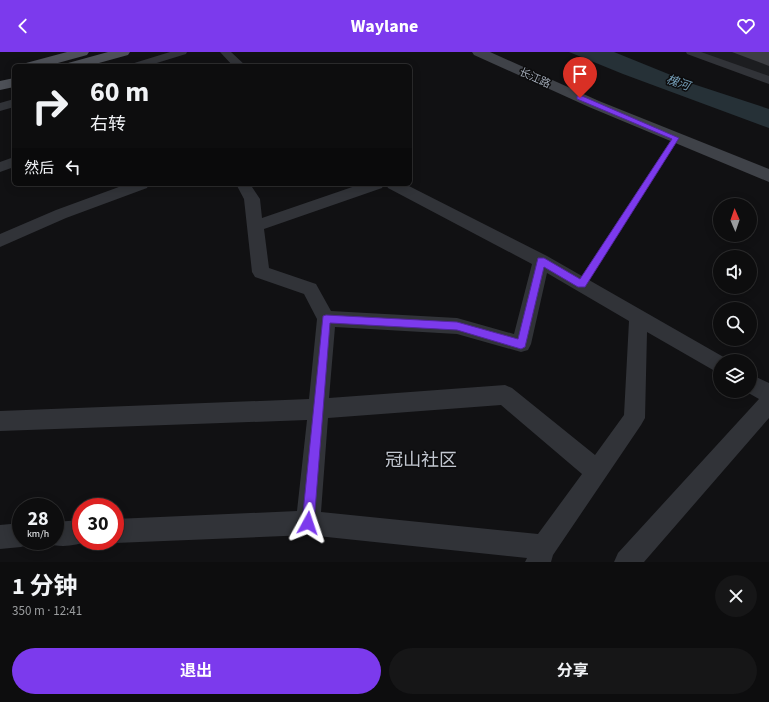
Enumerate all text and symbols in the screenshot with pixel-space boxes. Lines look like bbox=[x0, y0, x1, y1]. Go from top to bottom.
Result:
text: Waylane bbox=[351, 14, 418, 39]
icon: back bbox=[12, 15, 34, 37]
icon: heart bbox=[735, 15, 757, 37]
pin bbox=[563, 57, 597, 98]
icon: arrive bbox=[569, 63, 591, 85]
street label: 长江路 bbox=[517, 64, 553, 92]
water label: 槐河 bbox=[664, 71, 694, 96]
text: 60 m bbox=[90, 72, 149, 112]
icon: right bbox=[24, 80, 76, 132]
text: 右转 bbox=[90, 112, 126, 137]
icon: left bbox=[62, 156, 84, 178]
text: 然后 bbox=[24, 158, 54, 179]
north arrow bbox=[713, 198, 757, 242]
map controls bbox=[713, 198, 757, 398]
button: sound bbox=[713, 250, 757, 294]
button: search bbox=[713, 302, 757, 346]
button: layers bbox=[713, 354, 757, 398]
district label: 冠山社区 bbox=[385, 448, 457, 473]
speed limit sign: 30 bbox=[72, 498, 124, 550]
position arrow bbox=[287, 502, 329, 544]
text: 28 bbox=[27, 505, 49, 533]
text: km/h bbox=[27, 527, 49, 541]
text: 1 分钟 bbox=[12, 569, 77, 604]
button: close bbox=[715, 575, 757, 617]
text: 350 m · 12:41 bbox=[12, 602, 82, 620]
button: 退出 bbox=[12, 648, 381, 694]
button: 分享 bbox=[389, 648, 757, 694]

